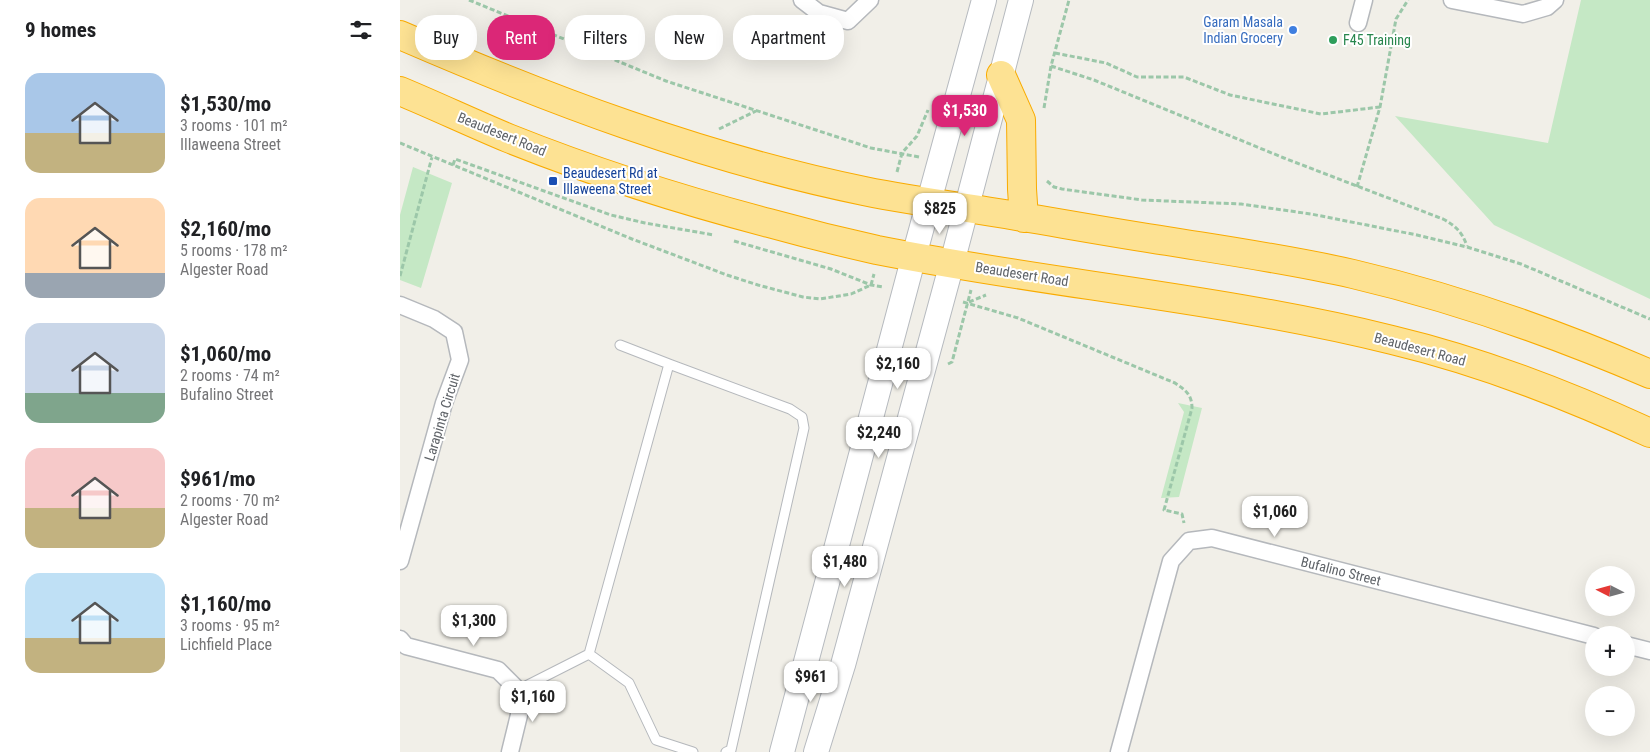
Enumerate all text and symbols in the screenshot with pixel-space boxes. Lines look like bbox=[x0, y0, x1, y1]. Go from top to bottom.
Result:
place label: Garam Masala Indian Grocery bbox=[1203, 14, 1283, 46]
chip: Buy bbox=[415, 15, 477, 60]
chip: Rent bbox=[487, 15, 555, 60]
chip: Filters bbox=[565, 15, 645, 60]
chip: New bbox=[655, 15, 723, 60]
chip: Apartment bbox=[733, 15, 844, 60]
icon: filters bbox=[347, 16, 375, 44]
text: 9 homes bbox=[25, 18, 96, 42]
marker: Garam Masala Indian Grocery bbox=[1287, 24, 1299, 36]
place label: F45 Training bbox=[1343, 32, 1411, 48]
marker: F45 Training bbox=[1327, 34, 1339, 46]
text: $1,530/mo bbox=[180, 92, 271, 116]
icon: home bbox=[65, 93, 125, 153]
pin: $1,530 bbox=[924, 94, 1006, 137]
text: $1,530 bbox=[943, 101, 987, 120]
street label: Beaudesert Road bbox=[455, 109, 549, 159]
text: 3 rooms · 101 m² bbox=[180, 116, 288, 135]
text: Illaweena Street bbox=[180, 135, 281, 154]
place label: Beaudesert Rd at Illaweena Street bbox=[563, 165, 658, 197]
marker: Beaudesert Rd at Illaweena Street bbox=[547, 175, 559, 187]
pin: $825 bbox=[910, 192, 970, 235]
text: $825 bbox=[924, 199, 956, 218]
text: $2,160/mo bbox=[180, 217, 271, 241]
icon: home bbox=[65, 218, 125, 278]
text: 5 rooms · 178 m² bbox=[180, 241, 288, 260]
street label: Beaudesert Road bbox=[974, 259, 1070, 289]
text: Algester Road bbox=[180, 260, 269, 279]
street label: Beaudesert Road bbox=[1372, 329, 1468, 369]
text: $1,060/mo bbox=[180, 342, 271, 366]
icon: home bbox=[65, 343, 125, 403]
pin: $2,160 bbox=[857, 348, 939, 390]
text: $2,160 bbox=[876, 354, 920, 373]
text: 2 rooms · 74 m² bbox=[180, 366, 280, 385]
street label: Larapinta Circuit bbox=[421, 371, 463, 463]
text: Bufalino Street bbox=[180, 385, 273, 404]
pin: $2,240 bbox=[838, 416, 920, 459]
text: $2,240 bbox=[857, 423, 901, 442]
text: $961/mo bbox=[180, 467, 255, 491]
icon: home bbox=[65, 468, 125, 528]
text: 2 rooms · 70 m² bbox=[180, 491, 280, 510]
pin: $1,060 bbox=[1234, 496, 1316, 538]
text: $1,060 bbox=[1253, 502, 1297, 521]
text: Algester Road bbox=[180, 510, 269, 529]
pin: $1,480 bbox=[804, 546, 886, 588]
text: $1,480 bbox=[823, 552, 867, 571]
street label: Bufalino Street bbox=[1299, 553, 1383, 589]
north arrow bbox=[1585, 566, 1635, 616]
map controls bbox=[1585, 566, 1635, 736]
text: $1,160/mo bbox=[180, 592, 271, 616]
icon: home bbox=[65, 593, 125, 653]
pin: $1,300 bbox=[433, 604, 515, 647]
text: $1,300 bbox=[452, 611, 496, 630]
text: 3 rooms · 95 m² bbox=[180, 616, 280, 635]
button: + bbox=[1585, 626, 1635, 676]
text: Lichfield Place bbox=[180, 635, 272, 654]
pin: $961 bbox=[781, 660, 841, 703]
text: $961 bbox=[795, 667, 827, 686]
pin: $1,160 bbox=[492, 680, 574, 723]
button: − bbox=[1585, 686, 1635, 736]
text: $1,160 bbox=[511, 687, 555, 706]

